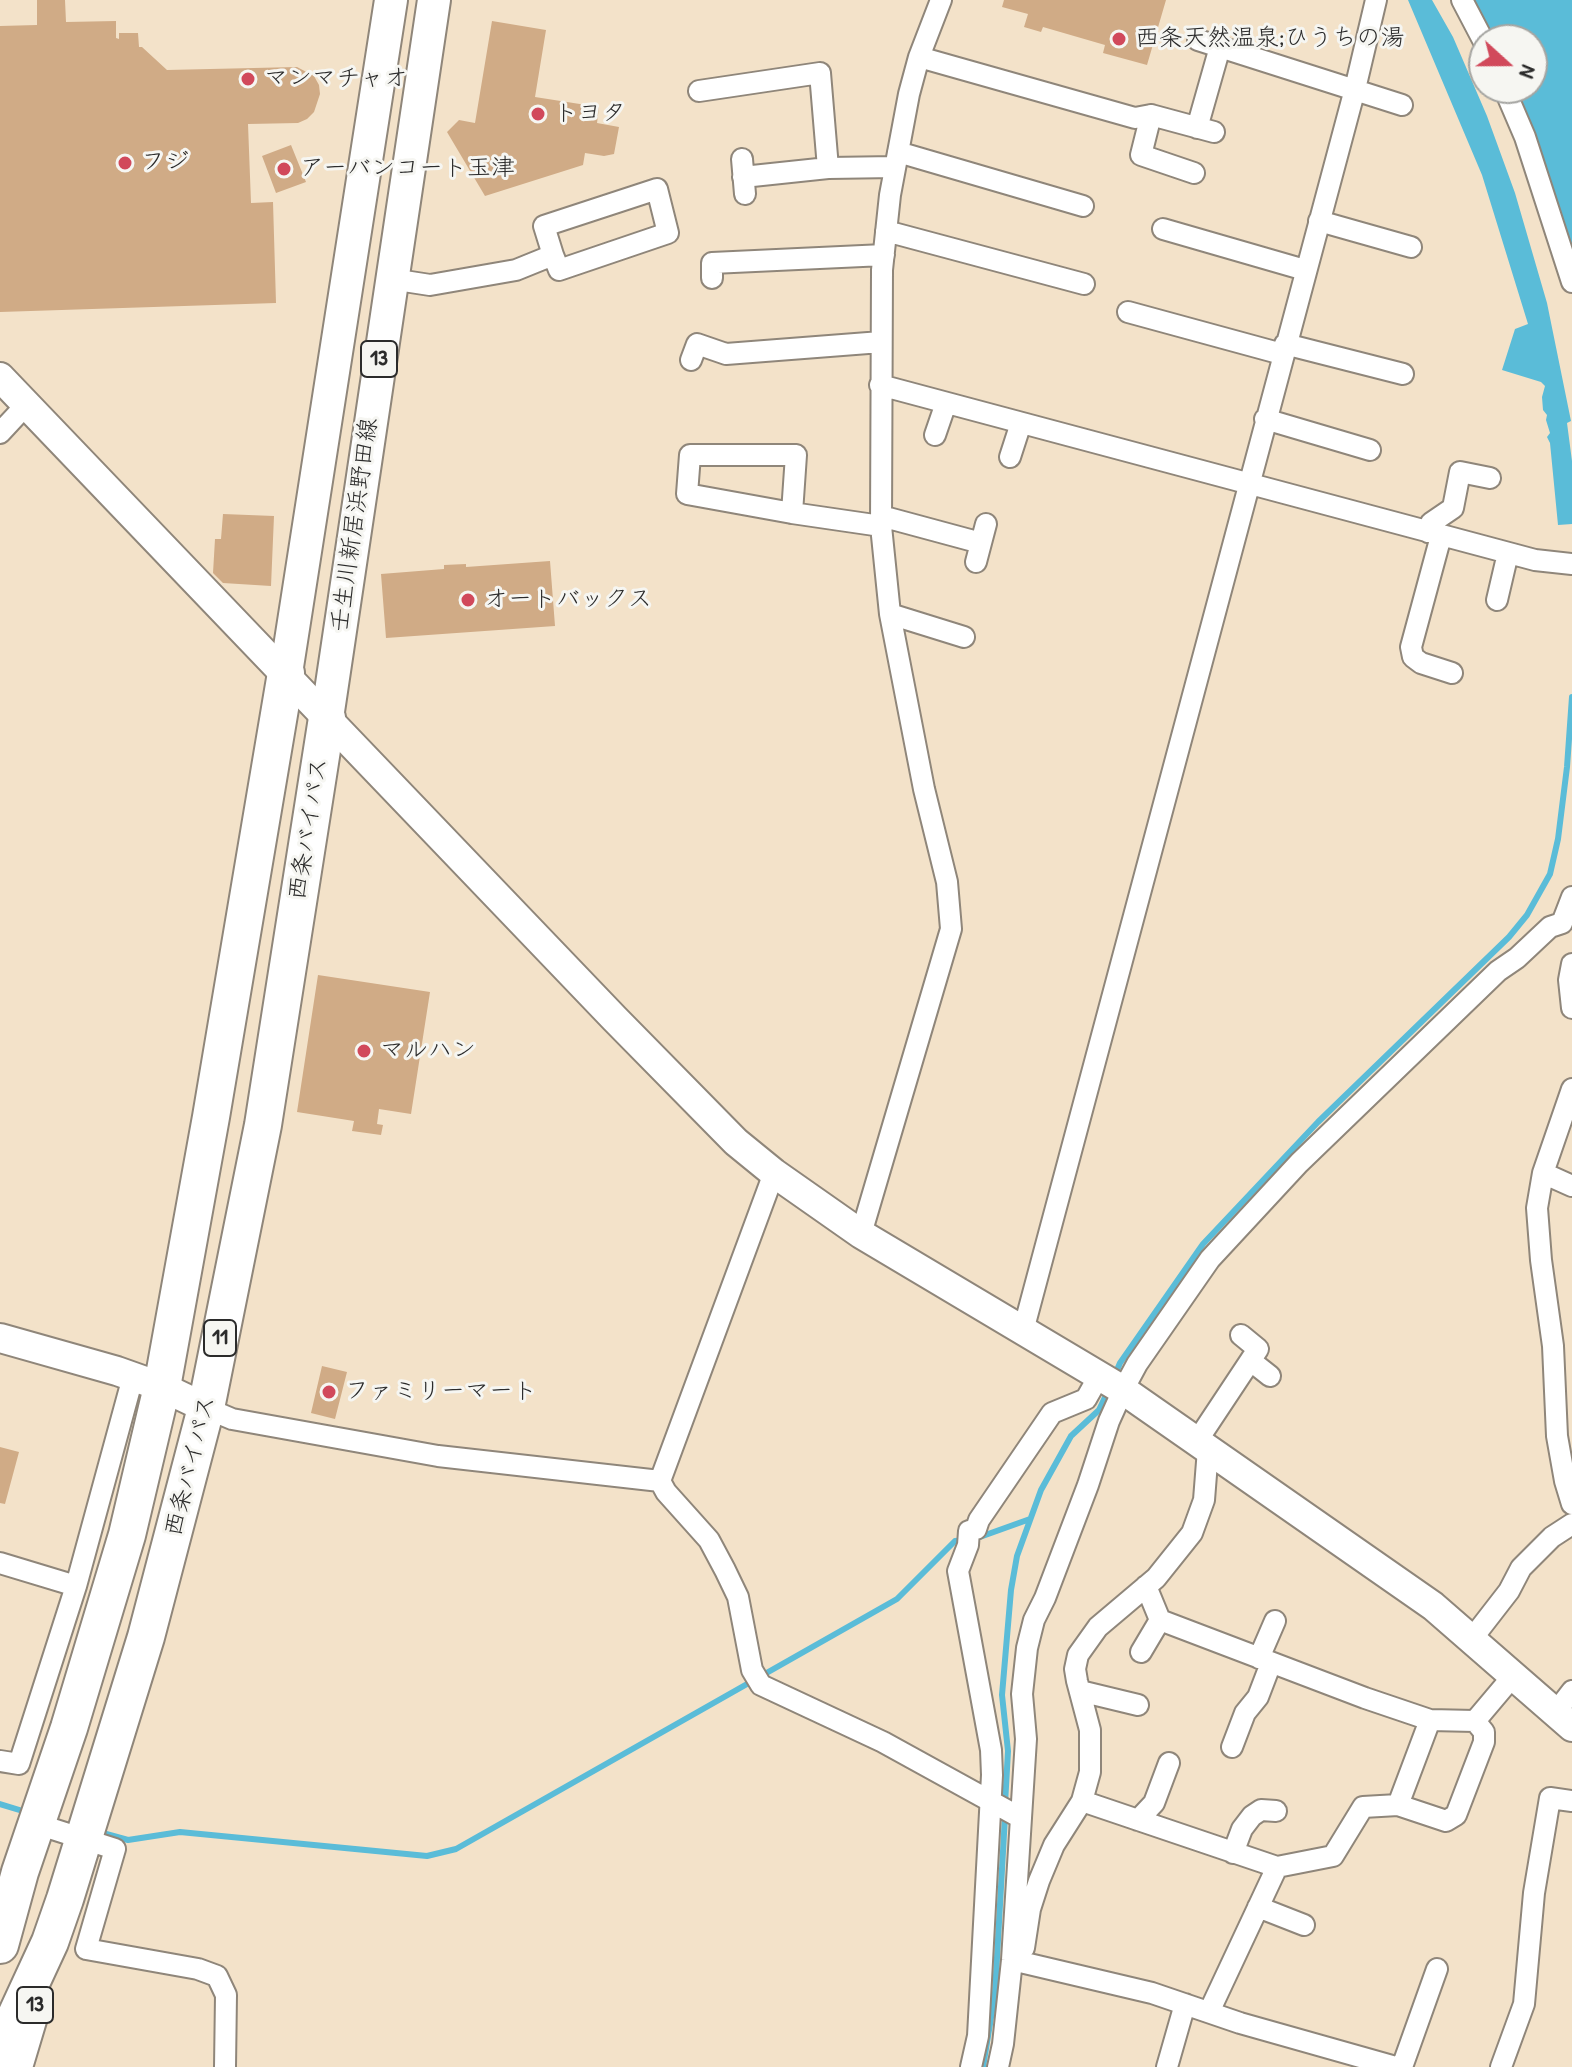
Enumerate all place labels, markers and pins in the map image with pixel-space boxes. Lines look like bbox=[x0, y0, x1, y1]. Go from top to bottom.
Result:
place label: 西条天然温泉;ひうちの湯 bbox=[1135, 25, 1405, 53]
marker: 西条天然温泉;ひうちの湯 bbox=[1110, 30, 1128, 48]
place label: マンマチャオ bbox=[264, 65, 408, 93]
marker: マンマチャオ bbox=[239, 70, 257, 88]
place label: トヨタ bbox=[554, 100, 626, 128]
marker: トヨタ bbox=[529, 105, 547, 123]
place label: フジ bbox=[141, 149, 189, 177]
marker: フジ bbox=[116, 154, 134, 172]
place label: アーバンコート玉津 bbox=[300, 155, 515, 183]
marker: アーバンコート玉津 bbox=[275, 160, 293, 178]
place label: オートバックス bbox=[484, 586, 652, 614]
marker: オートバックス bbox=[459, 591, 477, 609]
place label: マルハン bbox=[380, 1037, 476, 1065]
marker: マルハン bbox=[355, 1042, 373, 1060]
place label: ファミリーマート bbox=[345, 1378, 537, 1406]
marker: ファミリーマート bbox=[320, 1383, 338, 1401]

